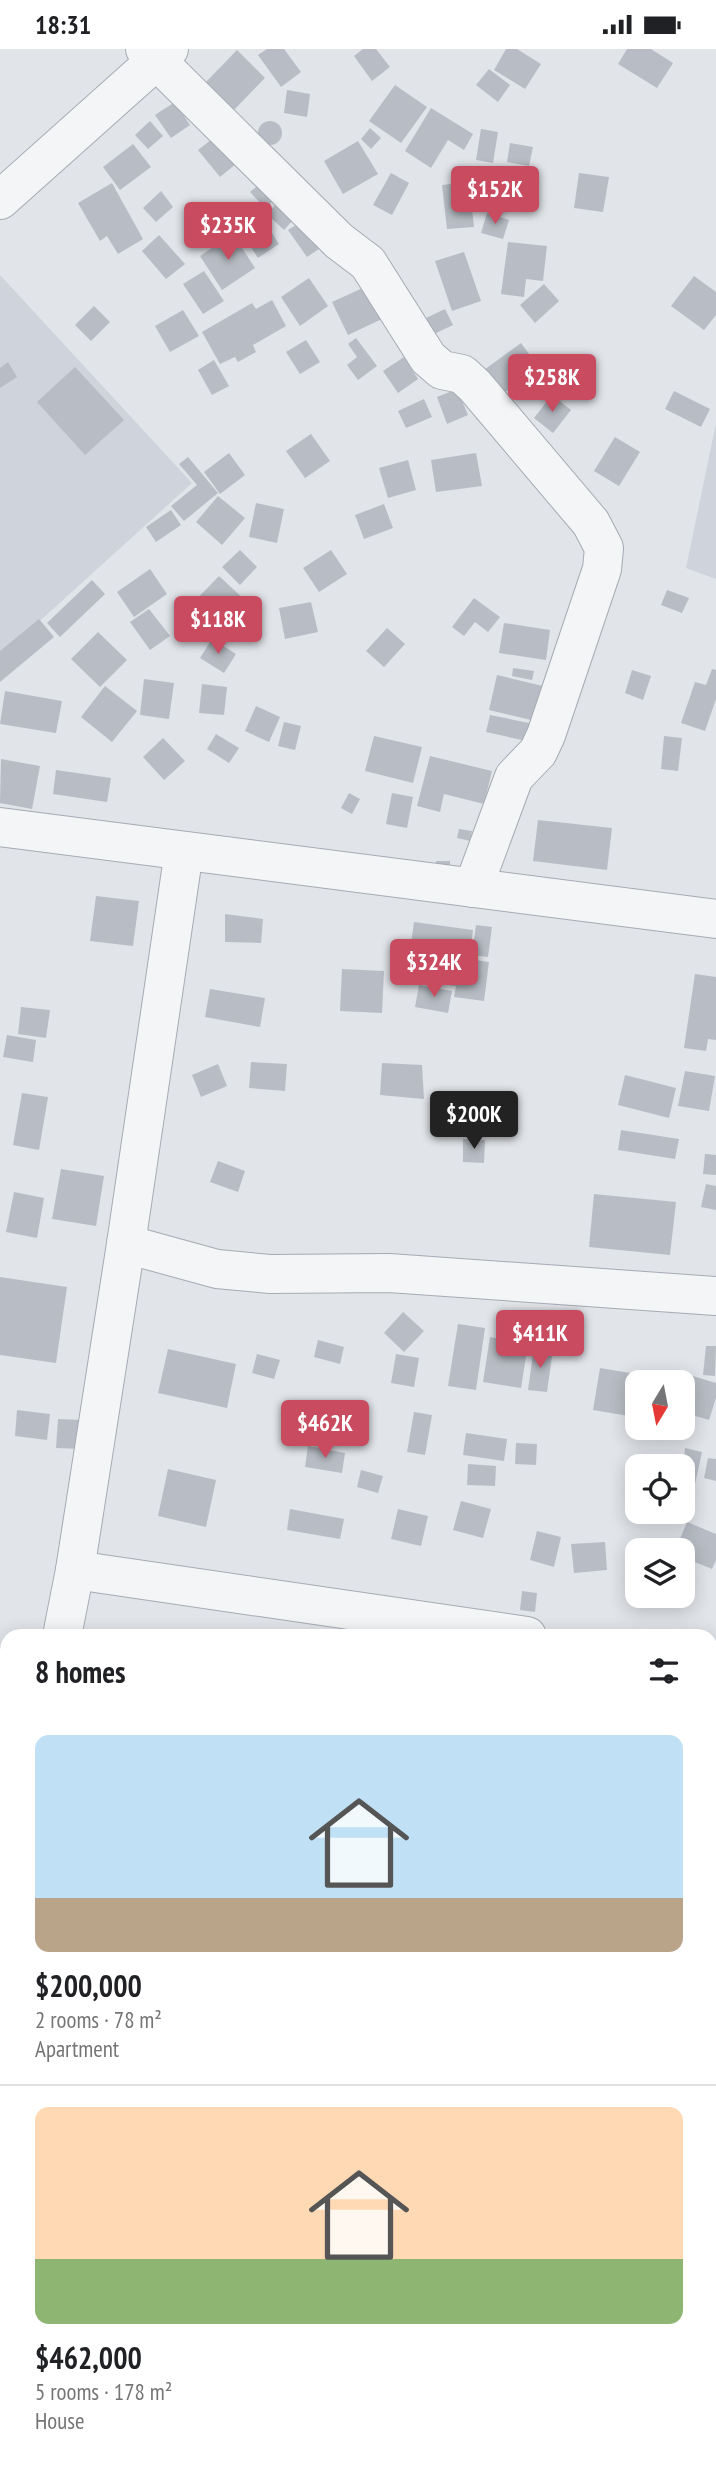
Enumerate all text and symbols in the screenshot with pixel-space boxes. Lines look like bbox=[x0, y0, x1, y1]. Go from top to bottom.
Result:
text: 18:31 bbox=[35, 8, 91, 41]
pin: $152K bbox=[446, 167, 544, 226]
text: $152K bbox=[467, 174, 523, 203]
pin: $235K bbox=[179, 203, 277, 262]
text: $235K bbox=[200, 210, 256, 239]
pin: $258K bbox=[503, 355, 601, 414]
text: $258K bbox=[524, 362, 580, 391]
pin: $118K bbox=[169, 597, 267, 656]
text: $118K bbox=[190, 604, 246, 633]
pin: $324K bbox=[385, 939, 483, 999]
text: $324K bbox=[406, 947, 462, 976]
pin: $200K bbox=[425, 1091, 523, 1151]
text: $200K bbox=[446, 1099, 502, 1128]
pin: $411K bbox=[491, 1311, 589, 1370]
text: $411K bbox=[512, 1318, 568, 1347]
north arrow bbox=[625, 1370, 695, 1440]
map controls bbox=[625, 1370, 695, 1608]
pin: $462K bbox=[276, 1401, 374, 1460]
text: $462K bbox=[297, 1408, 353, 1437]
button: locate bbox=[625, 1454, 695, 1524]
button: layers bbox=[625, 1538, 695, 1608]
text: 8 homes bbox=[35, 1652, 126, 1691]
icon: filters bbox=[645, 1652, 683, 1690]
icon: home bbox=[296, 1780, 422, 1906]
text: $200,000 bbox=[35, 1966, 142, 2005]
text: 2 rooms · 78 m² bbox=[35, 2005, 162, 2034]
text: Apartment bbox=[35, 2034, 119, 2063]
icon: home bbox=[296, 2152, 422, 2278]
text: $462,000 bbox=[35, 2338, 142, 2377]
text: 5 rooms · 178 m² bbox=[35, 2377, 172, 2406]
text: House bbox=[35, 2406, 85, 2435]

